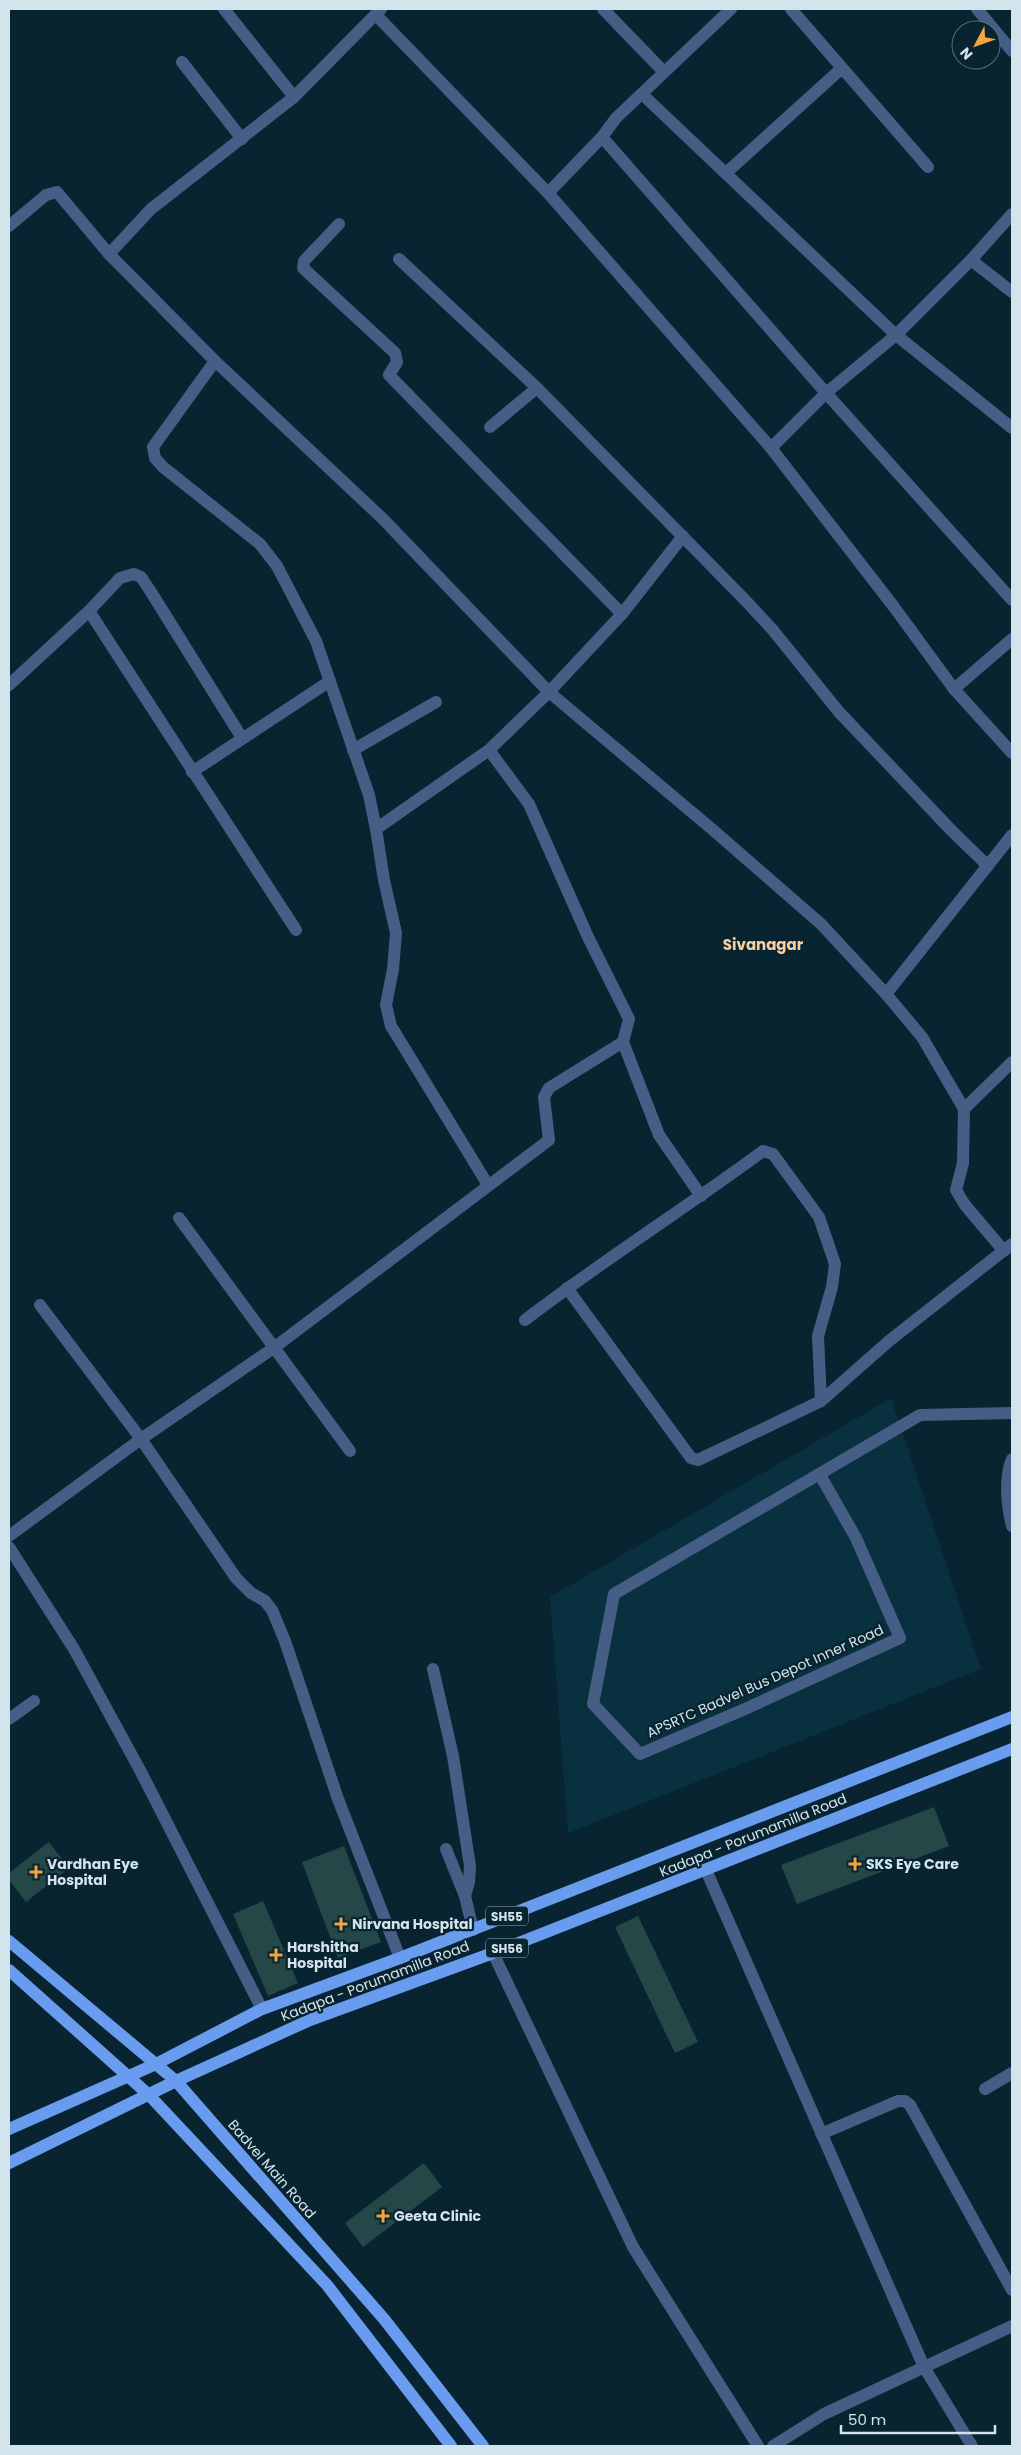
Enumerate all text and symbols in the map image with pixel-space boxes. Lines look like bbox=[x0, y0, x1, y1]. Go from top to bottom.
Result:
north arrow bbox=[951, 20, 1001, 70]
text: N bbox=[955, 43, 977, 64]
district label: Sivanagar bbox=[723, 934, 804, 955]
street label: APSRTC Badvel Bus Depot Inner Road bbox=[643, 1620, 887, 1742]
street label: Kadapa - Porumamilla Road bbox=[656, 1788, 850, 1882]
place label: Vardhan Eye Hospital bbox=[47, 1854, 139, 1890]
place label: SKS Eye Care bbox=[866, 1854, 959, 1874]
marker: SKS Eye Care bbox=[848, 1857, 862, 1871]
marker: Vardhan Eye Hospital bbox=[29, 1865, 43, 1879]
road number: SH55 bbox=[486, 1906, 528, 1925]
place label: Nirvana Hospital bbox=[352, 1914, 473, 1934]
marker: Nirvana Hospital bbox=[334, 1917, 348, 1931]
street label: Kadapa - Porumamilla Road bbox=[278, 1936, 472, 2026]
place label: Harshitha Hospital bbox=[287, 1937, 359, 1973]
road number: SH56 bbox=[486, 1939, 528, 1958]
marker: Harshitha Hospital bbox=[269, 1948, 283, 1962]
street label: Badvel Main Road bbox=[223, 2115, 321, 2223]
place label: Geeta Clinic bbox=[394, 2206, 482, 2226]
marker: Geeta Clinic bbox=[376, 2209, 390, 2223]
scale bar bbox=[841, 2402, 995, 2434]
text: 50 m bbox=[848, 2409, 886, 2430]

